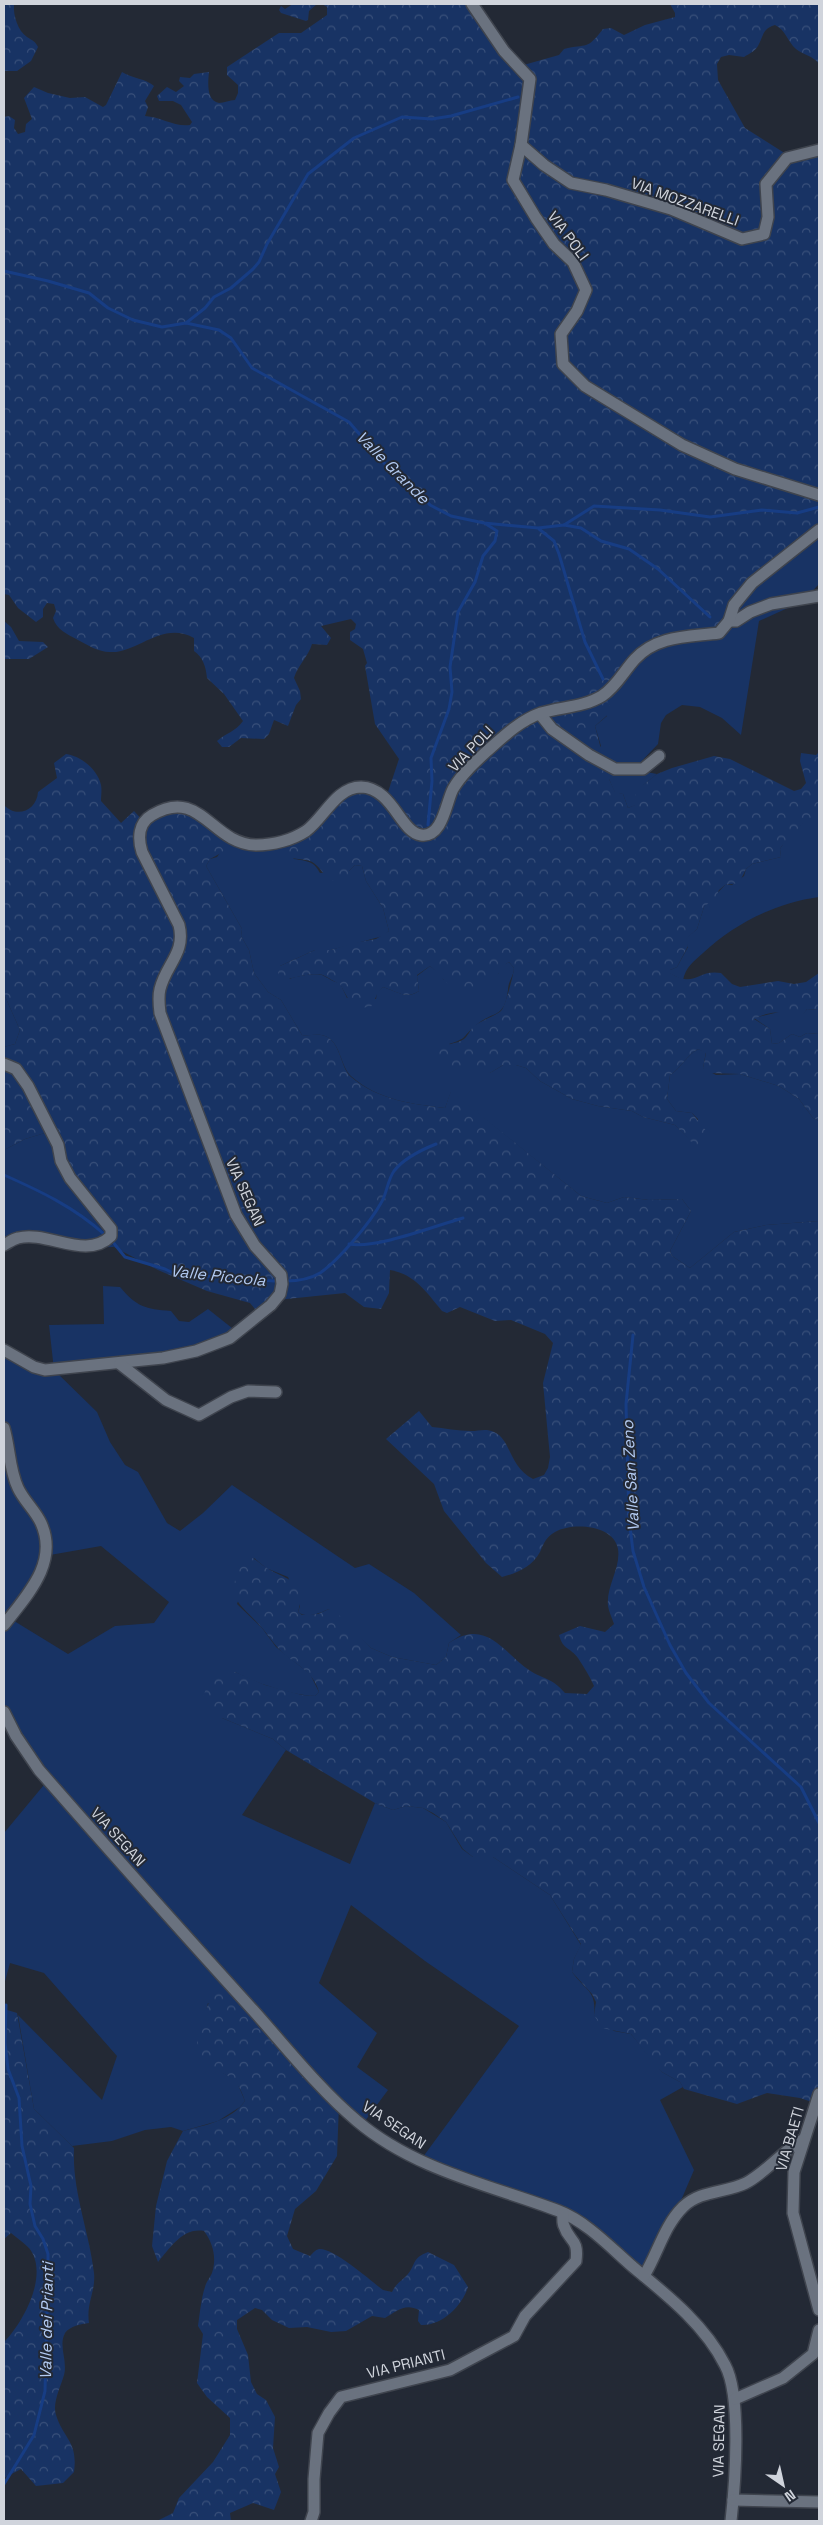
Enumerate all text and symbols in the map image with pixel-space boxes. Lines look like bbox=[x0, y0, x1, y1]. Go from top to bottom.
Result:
street label: VIA MOZZARELLI bbox=[629, 173, 742, 230]
street label: VIA POLI bbox=[544, 207, 593, 264]
water label: Valle Grande bbox=[352, 426, 434, 509]
street label: VIA POLI bbox=[444, 722, 497, 776]
street label: VIA SEGAN bbox=[222, 1155, 269, 1229]
water label: Valle Piccola bbox=[169, 1260, 267, 1291]
water label: Valle San Zeno bbox=[617, 1419, 644, 1532]
street label: VIA SEGAN bbox=[87, 1803, 150, 1870]
street label: VIA SEGAN bbox=[359, 2096, 430, 2153]
street label: VIA BAETI bbox=[771, 2104, 808, 2173]
water label: Valle dei Prianti bbox=[35, 2260, 58, 2380]
street label: VIA PRIANTI bbox=[365, 2345, 447, 2382]
street label: VIA SEGAN bbox=[708, 2404, 729, 2478]
north arrow bbox=[758, 2460, 808, 2510]
text: N bbox=[781, 2486, 799, 2506]

